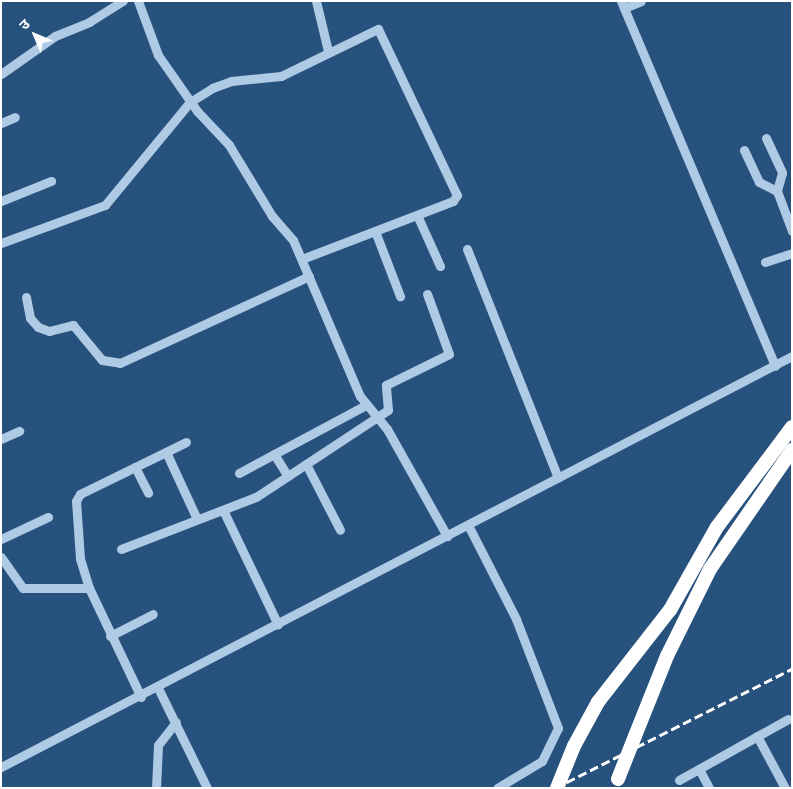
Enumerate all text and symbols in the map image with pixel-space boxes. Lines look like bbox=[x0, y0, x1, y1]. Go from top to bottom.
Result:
north arrow bbox=[10, 10, 60, 60]
text: उ bbox=[15, 15, 34, 34]

